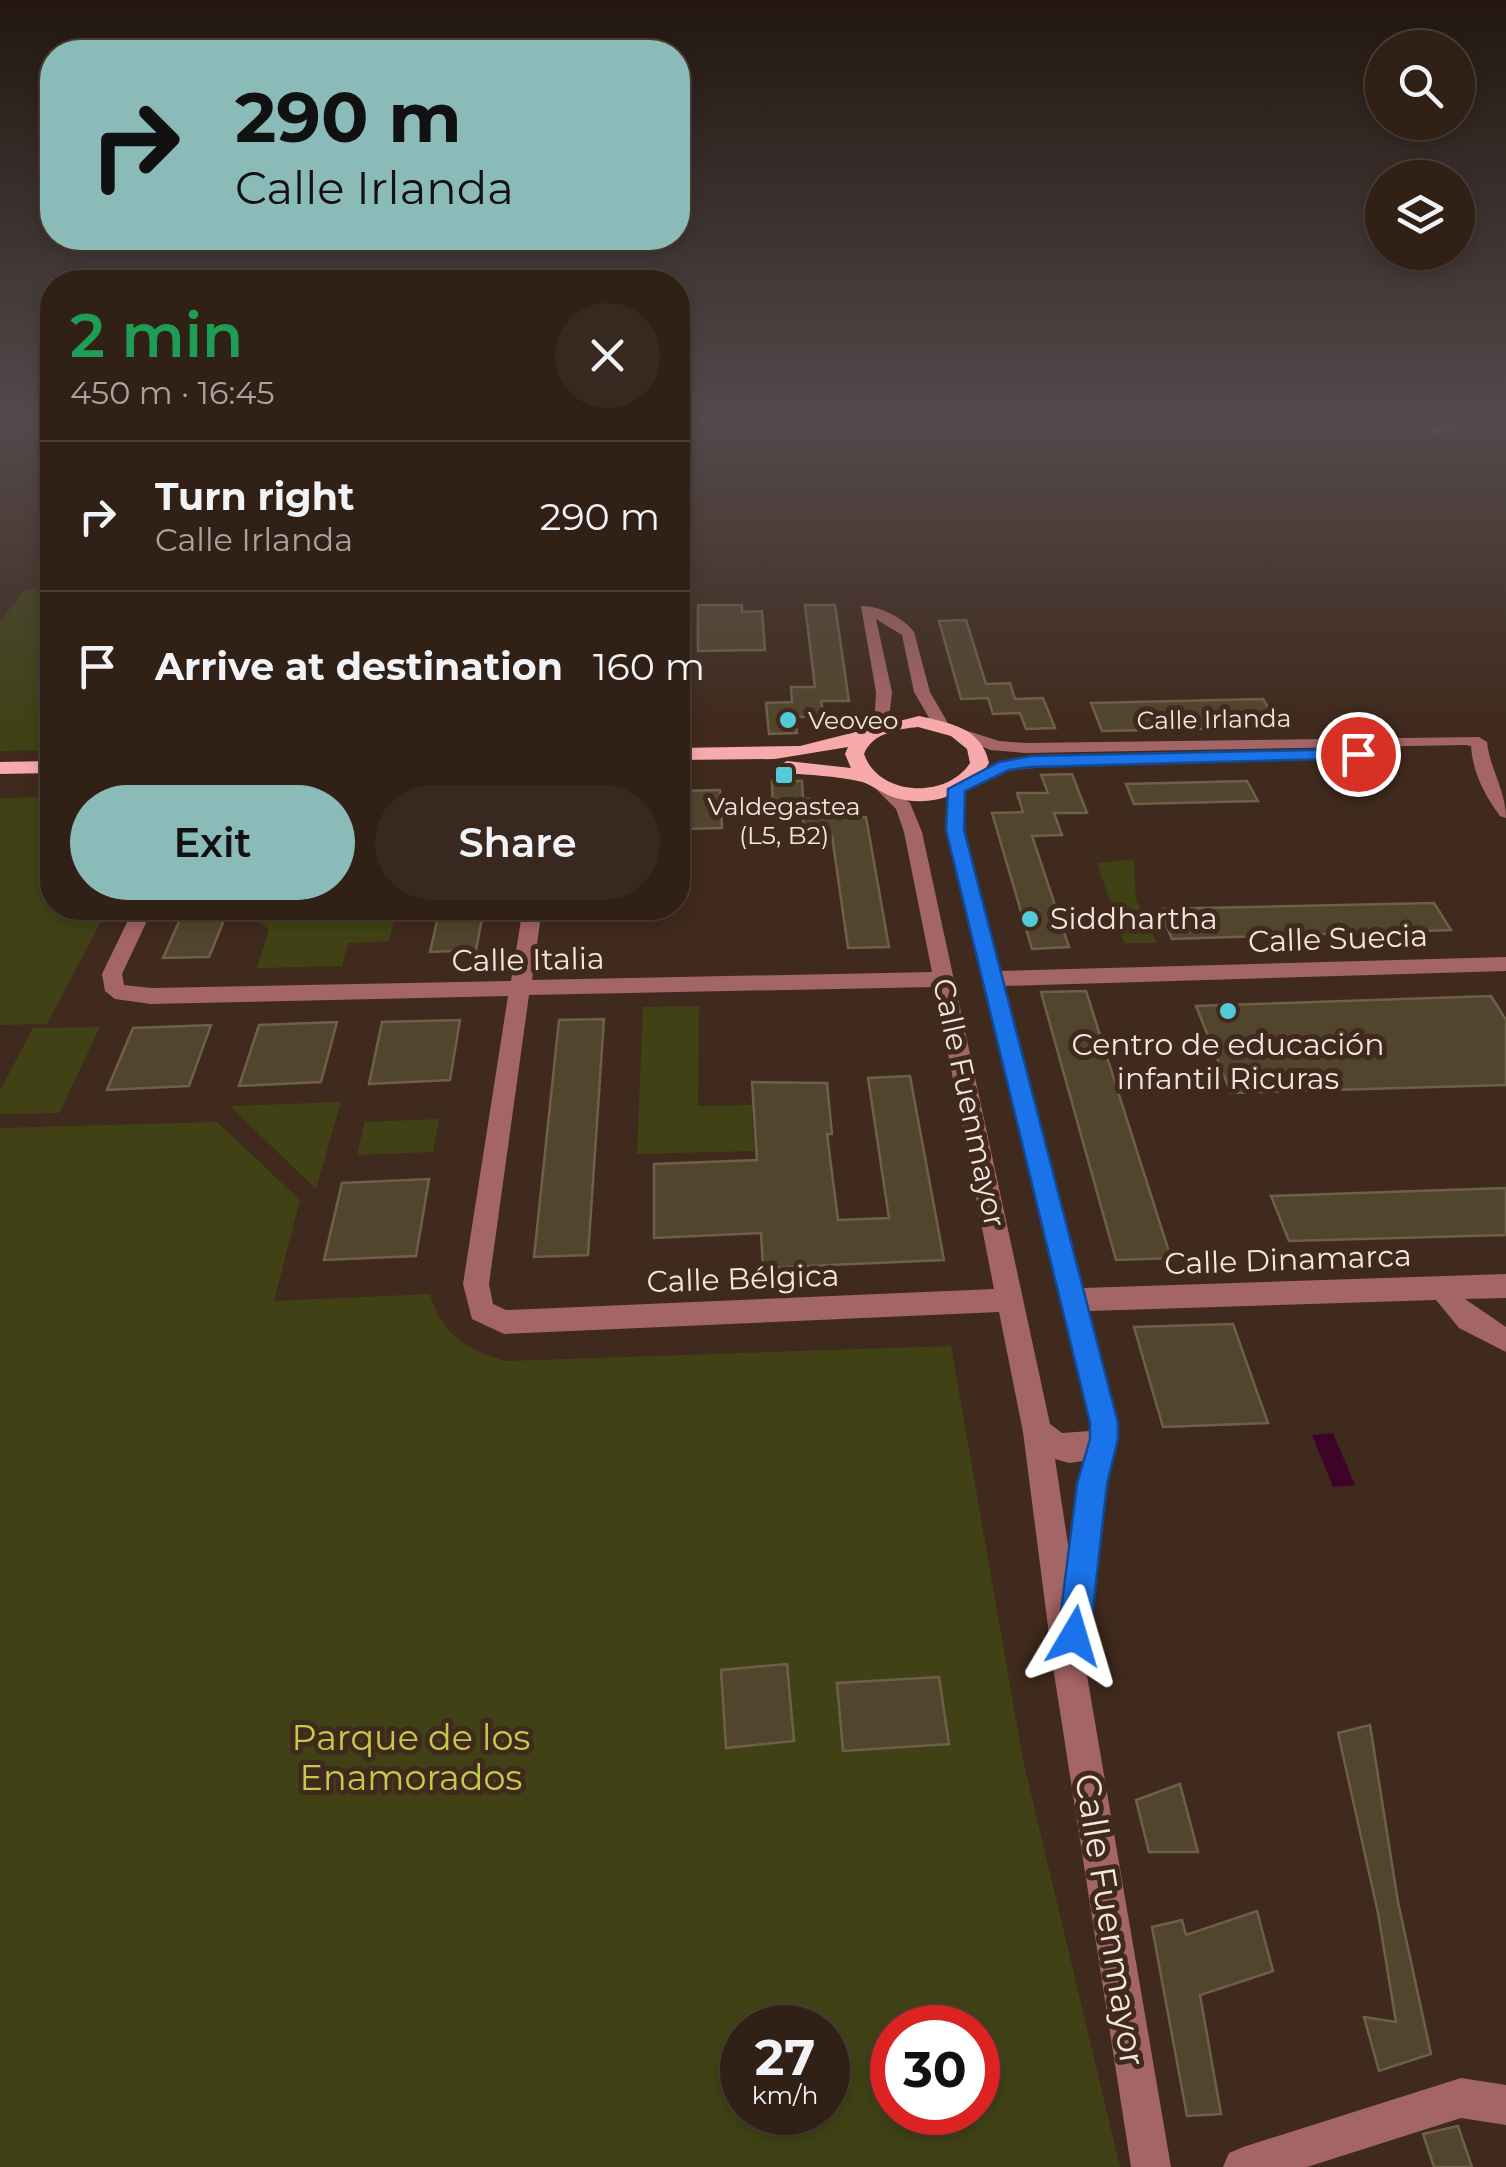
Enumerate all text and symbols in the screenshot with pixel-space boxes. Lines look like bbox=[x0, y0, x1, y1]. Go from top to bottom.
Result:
map controls bbox=[1365, 30, 1475, 270]
button: search bbox=[1365, 30, 1475, 140]
text: 290 m bbox=[235, 74, 462, 160]
icon: right bbox=[70, 80, 200, 210]
text: Calle Irlanda bbox=[235, 160, 514, 215]
button: layers bbox=[1365, 160, 1475, 270]
text: 2 min bbox=[70, 299, 243, 372]
button: close bbox=[555, 303, 660, 408]
text: 450 m · 16:45 bbox=[70, 373, 275, 412]
text: Turn right bbox=[155, 473, 354, 520]
icon: right bbox=[70, 489, 125, 544]
text: 290 m bbox=[540, 493, 660, 540]
text: Calle Irlanda bbox=[155, 520, 353, 559]
icon: arrive bbox=[70, 639, 125, 694]
text: Arrive at destination bbox=[155, 643, 563, 690]
text: 160 m bbox=[593, 643, 705, 690]
street label: Calle Irlanda bbox=[1136, 703, 1292, 735]
place label: Veoveo bbox=[808, 705, 898, 735]
marker: Veoveo bbox=[777, 709, 799, 731]
pin bbox=[1316, 712, 1401, 797]
icon: arrive bbox=[1331, 727, 1386, 782]
marker: Valdegastea (L5, B2) bbox=[773, 764, 795, 786]
button: Exit bbox=[70, 785, 355, 900]
button: Share bbox=[375, 785, 660, 900]
place label: Valdegastea (L5, B2) bbox=[708, 791, 860, 850]
place label: Siddhartha bbox=[1050, 900, 1218, 937]
marker: Siddhartha bbox=[1019, 908, 1041, 930]
street label: Calle Suecia bbox=[1247, 917, 1429, 960]
street label: Calle Italia bbox=[451, 940, 605, 979]
street label: Calle Fuenmayor bbox=[925, 975, 1014, 1231]
marker: Centro de educación infantil Ricuras bbox=[1217, 1000, 1239, 1022]
place label: Centro de educación infantil Ricuras bbox=[1072, 1026, 1384, 1097]
street label: Calle Dinamarca bbox=[1164, 1237, 1412, 1282]
street label: Calle Bélgica bbox=[646, 1257, 840, 1300]
position arrow bbox=[1022, 1584, 1126, 1688]
park label: Parque de los Enamorados bbox=[292, 1716, 530, 1799]
street label: Calle Fuenmayor bbox=[1066, 1771, 1155, 2069]
speed limit sign: 30 bbox=[870, 2005, 1000, 2135]
text: 27 bbox=[755, 2027, 815, 2088]
text: km/h bbox=[752, 2080, 818, 2110]

